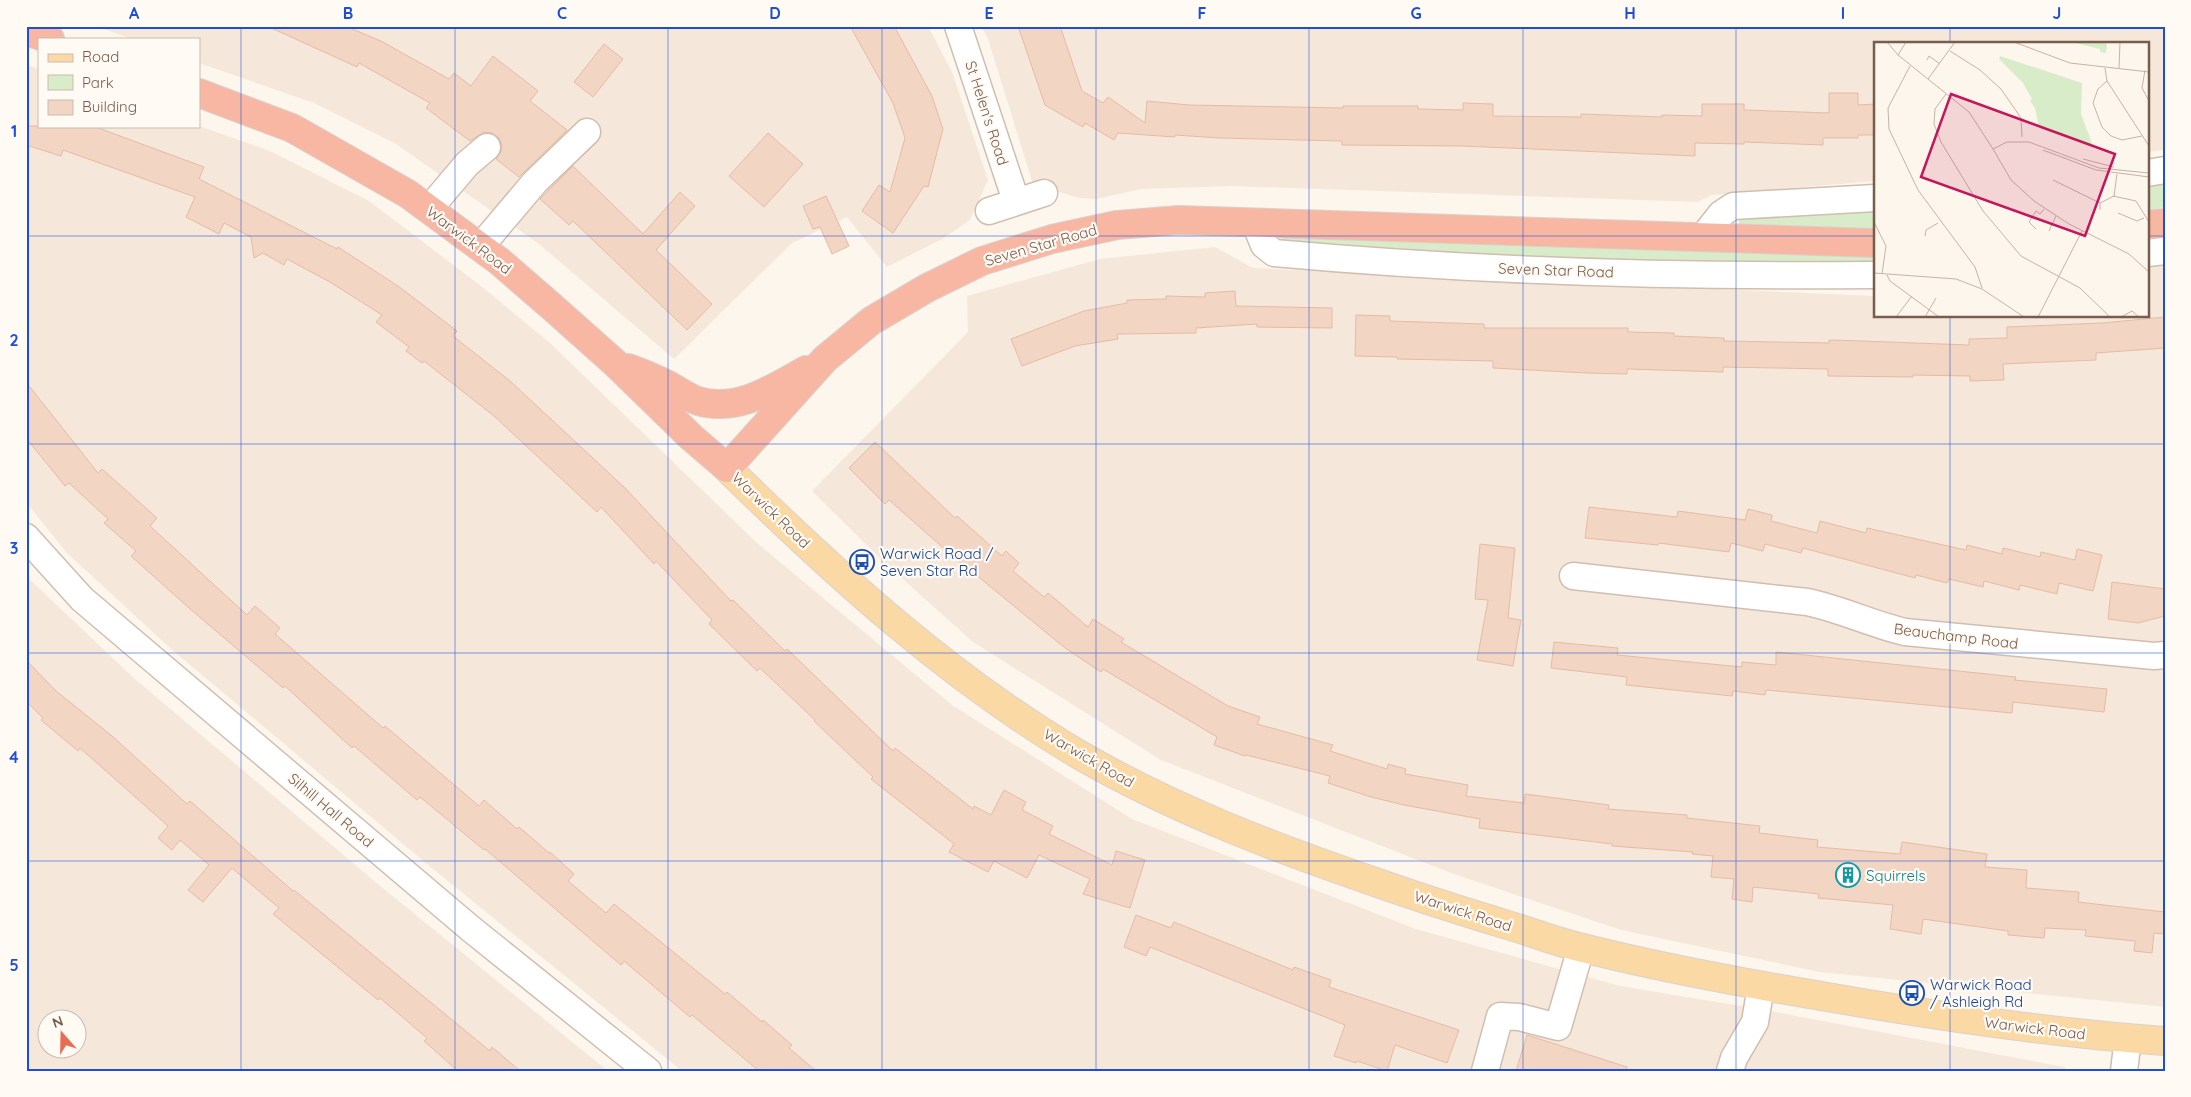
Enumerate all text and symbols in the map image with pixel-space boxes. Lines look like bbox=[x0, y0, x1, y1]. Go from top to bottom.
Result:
text: A bbox=[129, 3, 140, 23]
text: B bbox=[343, 3, 353, 23]
text: C bbox=[557, 3, 567, 23]
text: D bbox=[769, 3, 781, 23]
text: E bbox=[984, 3, 994, 23]
text: F bbox=[1198, 3, 1207, 23]
text: G bbox=[1410, 3, 1422, 23]
text: H bbox=[1624, 3, 1636, 23]
text: I bbox=[1841, 3, 1845, 23]
text: J bbox=[2053, 3, 2061, 23]
legend bbox=[38, 38, 200, 128]
inset map bbox=[1874, 42, 2148, 318]
text: Road bbox=[82, 47, 119, 66]
street label: St Helen's Road bbox=[961, 58, 1013, 168]
text: Park bbox=[82, 73, 114, 92]
text: Building bbox=[82, 97, 137, 116]
text: 1 bbox=[11, 121, 17, 141]
street label: Warwick Road bbox=[423, 202, 515, 278]
street label: Seven Star Road bbox=[983, 220, 1099, 270]
street label: Seven Star Road bbox=[1498, 258, 1614, 282]
text: 2 bbox=[9, 330, 19, 350]
street label: Warwick Road bbox=[728, 468, 814, 552]
text: 3 bbox=[10, 538, 18, 558]
place label: Warwick Road / Seven Star Rd bbox=[880, 544, 994, 580]
bus stop icon: Warwick Road / Seven Star Rd bbox=[849, 549, 875, 575]
street label: Beauchamp Road bbox=[1893, 619, 2019, 653]
street label: Warwick Road bbox=[1040, 724, 1138, 792]
text: 4 bbox=[9, 747, 19, 767]
street label: Silhill Hall Road bbox=[284, 769, 378, 851]
building icon: Squirrels bbox=[1835, 862, 1861, 888]
place label: Squirrels bbox=[1866, 866, 1925, 885]
street label: Warwick Road bbox=[1412, 886, 1514, 936]
text: 5 bbox=[9, 955, 19, 975]
place label: Warwick Road / Ashleigh Rd bbox=[1930, 975, 2032, 1011]
bus stop icon: Warwick Road / Ashleigh Rd bbox=[1899, 980, 1925, 1006]
north arrow bbox=[38, 1010, 88, 1060]
text: N bbox=[50, 1012, 65, 1032]
street label: Warwick Road bbox=[1983, 1012, 2087, 1044]

